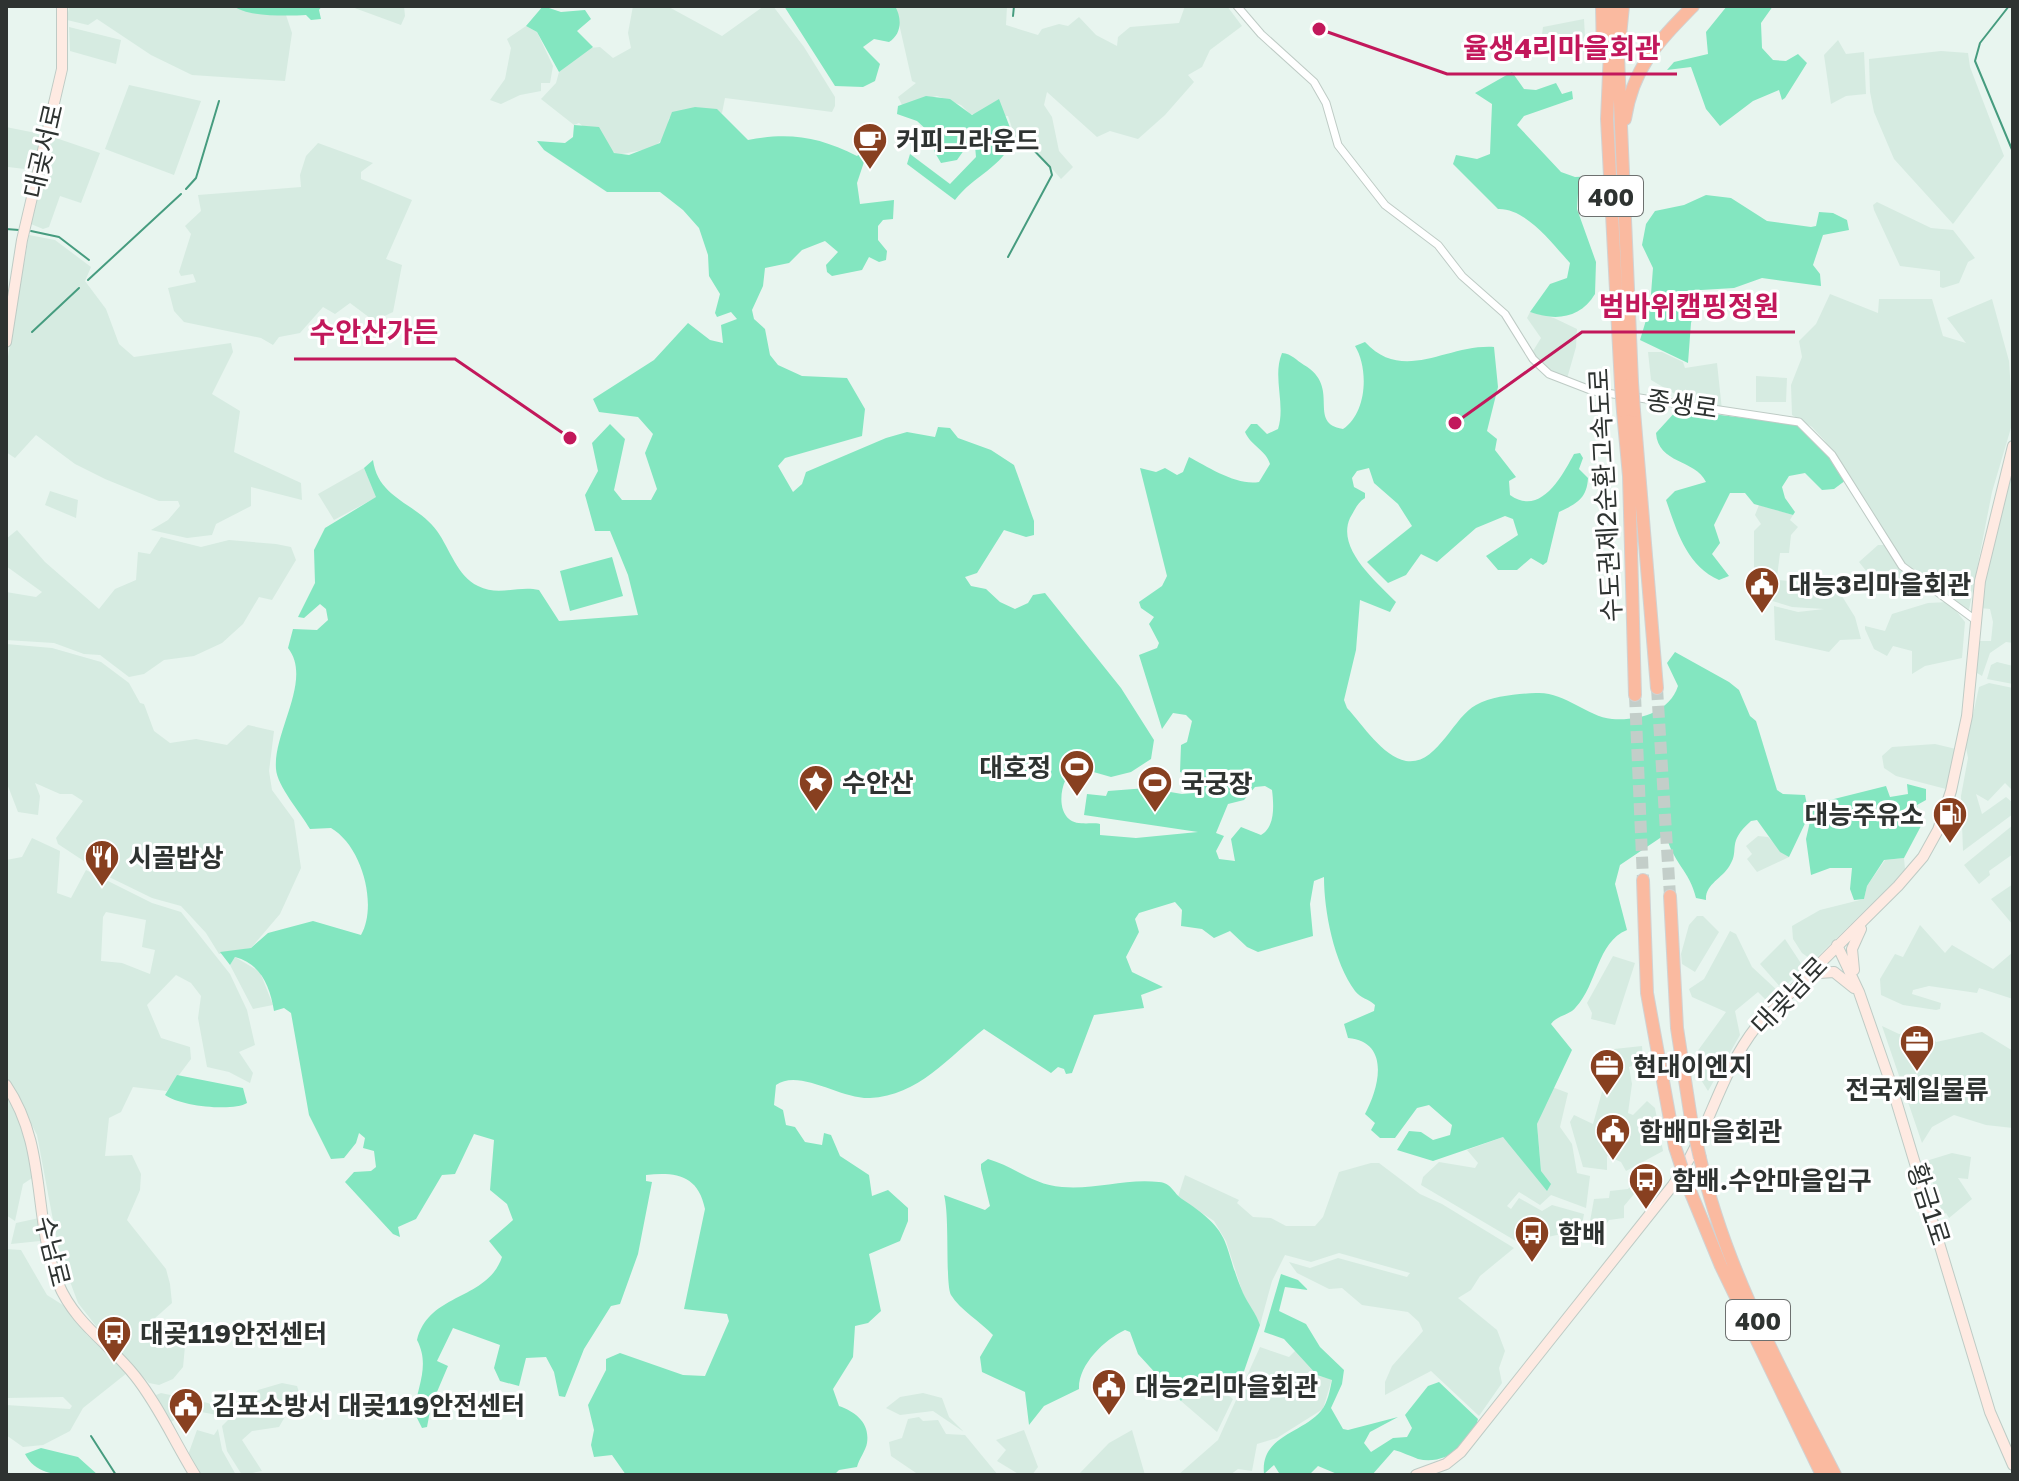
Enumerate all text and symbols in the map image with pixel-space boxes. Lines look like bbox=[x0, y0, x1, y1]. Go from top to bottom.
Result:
callout: 율생4리마을회관 bbox=[1447, 22, 1677, 74]
text: 율생4리마을회관 bbox=[1463, 31, 1661, 64]
street label: 대곶서로 bbox=[17, 101, 69, 201]
cafe icon: 커피그라운드 bbox=[851, 121, 889, 171]
place label: 커피그라운드 bbox=[896, 125, 1040, 156]
road number: 400 bbox=[1579, 176, 1643, 216]
callout: 범바위캠핑정원 bbox=[1582, 280, 1795, 332]
text: 범바위캠핑정원 bbox=[1599, 289, 1779, 322]
callout: 수안산가든 bbox=[294, 307, 455, 359]
text: 수안산가든 bbox=[310, 315, 438, 348]
street label: 수도권제2순환고속도로 bbox=[1583, 367, 1627, 623]
street label: 종생로 bbox=[1644, 384, 1720, 424]
public building icon: 대능3리마을회관 bbox=[1743, 565, 1781, 615]
place label: 대능3리마을회관 bbox=[1788, 569, 1971, 600]
sports icon: 대호정 bbox=[1058, 748, 1096, 798]
place label: 대호정 bbox=[979, 752, 1051, 783]
place icon: 수안산 bbox=[797, 763, 835, 813]
sports icon: 국궁장 bbox=[1136, 764, 1174, 814]
place label: 수안산 bbox=[842, 767, 914, 798]
place label: 국궁장 bbox=[1181, 768, 1253, 799]
fuel station icon: 대능주유소 bbox=[1931, 795, 1969, 845]
place label: 대능주유소 bbox=[1804, 799, 1924, 830]
restaurant icon: 시골밥상 bbox=[83, 838, 121, 888]
place label: 시골밥상 bbox=[128, 842, 224, 873]
street label: 대곶남로 bbox=[1745, 950, 1833, 1040]
office icon: 전국제일물류 bbox=[1898, 1023, 1936, 1073]
office icon: 현대이엔지 bbox=[1588, 1047, 1626, 1097]
place label: 현대이엔지 bbox=[1633, 1051, 1753, 1082]
place label: 전국제일물류 bbox=[1845, 1074, 1989, 1105]
public building icon: 함배마을회관 bbox=[1594, 1112, 1632, 1162]
place label: 함배마을회관 bbox=[1639, 1116, 1783, 1147]
street label: 황금1로 bbox=[1901, 1159, 1957, 1249]
bus stop icon: 함배.수안마을입구 bbox=[1627, 1161, 1665, 1211]
place label: 함배.수안마을입구 bbox=[1672, 1165, 1872, 1196]
street label: 수남로 bbox=[29, 1212, 77, 1290]
bus stop icon: 함배 bbox=[1513, 1214, 1551, 1264]
place label: 함배 bbox=[1558, 1218, 1606, 1249]
road number: 400 bbox=[1726, 1300, 1790, 1340]
bus stop icon: 대곶119안전센터 bbox=[95, 1314, 133, 1364]
place label: 대곶119안전센터 bbox=[140, 1318, 327, 1349]
public building icon: 대능2리마을회관 bbox=[1090, 1367, 1128, 1417]
place label: 대능2리마을회관 bbox=[1135, 1371, 1318, 1402]
public building icon: 김포소방서 대곶119안전센터 bbox=[167, 1386, 205, 1436]
place label: 김포소방서 대곶119안전센터 bbox=[212, 1390, 525, 1421]

